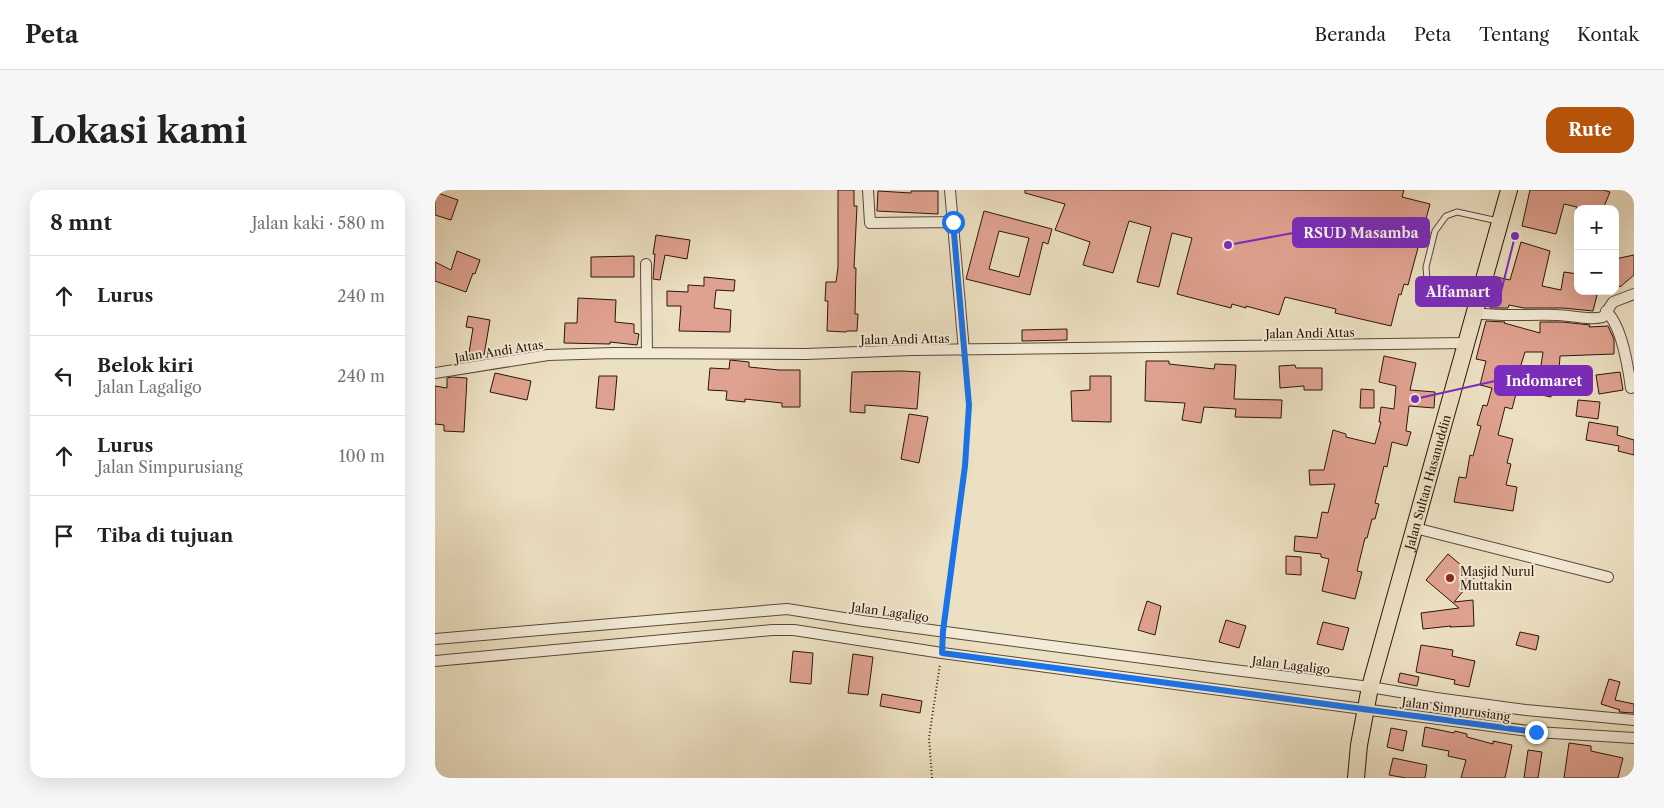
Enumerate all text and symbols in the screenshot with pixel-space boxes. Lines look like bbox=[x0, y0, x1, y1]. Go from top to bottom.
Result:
text: Peta bbox=[25, 20, 79, 49]
text: Beranda bbox=[1315, 24, 1386, 46]
text: Peta bbox=[1414, 24, 1451, 46]
text: Tentang bbox=[1479, 24, 1549, 46]
text: Kontak bbox=[1577, 24, 1639, 46]
button: Rute bbox=[1546, 107, 1634, 153]
text: Lokasi kami bbox=[30, 109, 247, 152]
map controls bbox=[1574, 205, 1619, 295]
button: + bbox=[1574, 205, 1619, 250]
text: 8 mnt bbox=[50, 210, 112, 235]
route start bbox=[942, 211, 965, 234]
text: Jalan kaki · 580 m bbox=[252, 213, 385, 233]
callout: RSUD Masamba bbox=[1293, 218, 1429, 247]
text: RSUD Masamba bbox=[1303, 224, 1420, 242]
button: − bbox=[1574, 250, 1619, 295]
callout: Alfamart bbox=[1416, 277, 1501, 306]
icon: ahead bbox=[50, 282, 78, 310]
text: Alfamart bbox=[1425, 283, 1490, 301]
text: Lurus bbox=[97, 284, 153, 307]
text: 240 m bbox=[337, 286, 385, 306]
street label: Jalan Andi Attas bbox=[1263, 325, 1355, 341]
street label: Jalan Andi Attas bbox=[858, 331, 950, 347]
street label: Jalan Andi Attas bbox=[452, 337, 544, 366]
text: Belok kiri bbox=[97, 354, 194, 377]
icon: left bbox=[50, 362, 78, 390]
text: 240 m bbox=[337, 366, 385, 386]
callout: Indomaret bbox=[1495, 366, 1592, 395]
text: Indomaret bbox=[1506, 372, 1583, 390]
text: Jalan Lagaligo bbox=[97, 377, 202, 397]
street label: Jalan Sultan Hasanuddin bbox=[1401, 412, 1453, 553]
text: Lurus bbox=[97, 434, 153, 457]
icon: ahead bbox=[50, 442, 78, 470]
text: 100 m bbox=[339, 446, 385, 466]
text: Jalan Simpurusiang bbox=[97, 457, 243, 477]
icon: arrive bbox=[50, 522, 78, 550]
text: Tiba di tujuan bbox=[97, 524, 233, 547]
place label: Masjid Nurul Muttakin bbox=[1460, 564, 1535, 593]
marker: Masjid Nurul Muttakin bbox=[1444, 572, 1456, 584]
street label: Jalan Lagaligo bbox=[848, 599, 930, 625]
street label: Jalan Lagaligo bbox=[1249, 653, 1331, 677]
street label: Jalan Simpurusiang bbox=[1399, 694, 1512, 724]
route end bbox=[1525, 721, 1548, 744]

